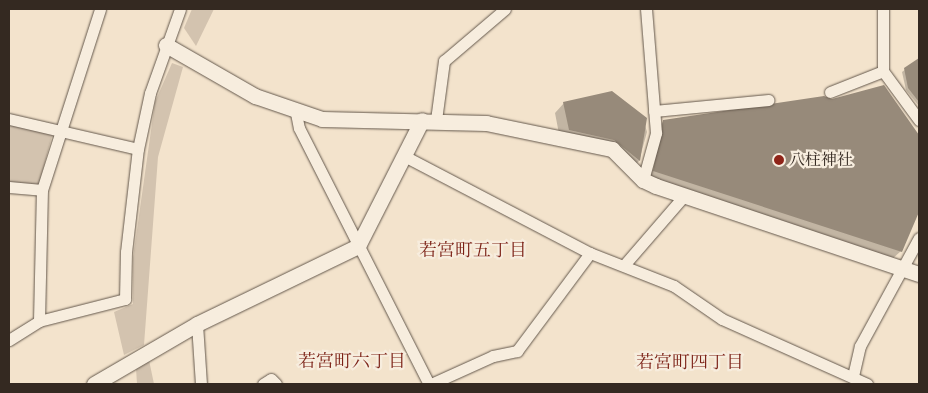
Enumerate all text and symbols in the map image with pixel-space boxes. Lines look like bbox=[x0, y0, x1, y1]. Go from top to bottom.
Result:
place label: 八柱神社 bbox=[789, 150, 853, 170]
marker: 八柱神社 bbox=[773, 154, 785, 166]
district label: 若宮町五丁目 bbox=[419, 240, 527, 262]
district label: 若宮町六丁目 bbox=[298, 351, 406, 373]
district label: 若宮町四丁目 bbox=[636, 352, 744, 374]

